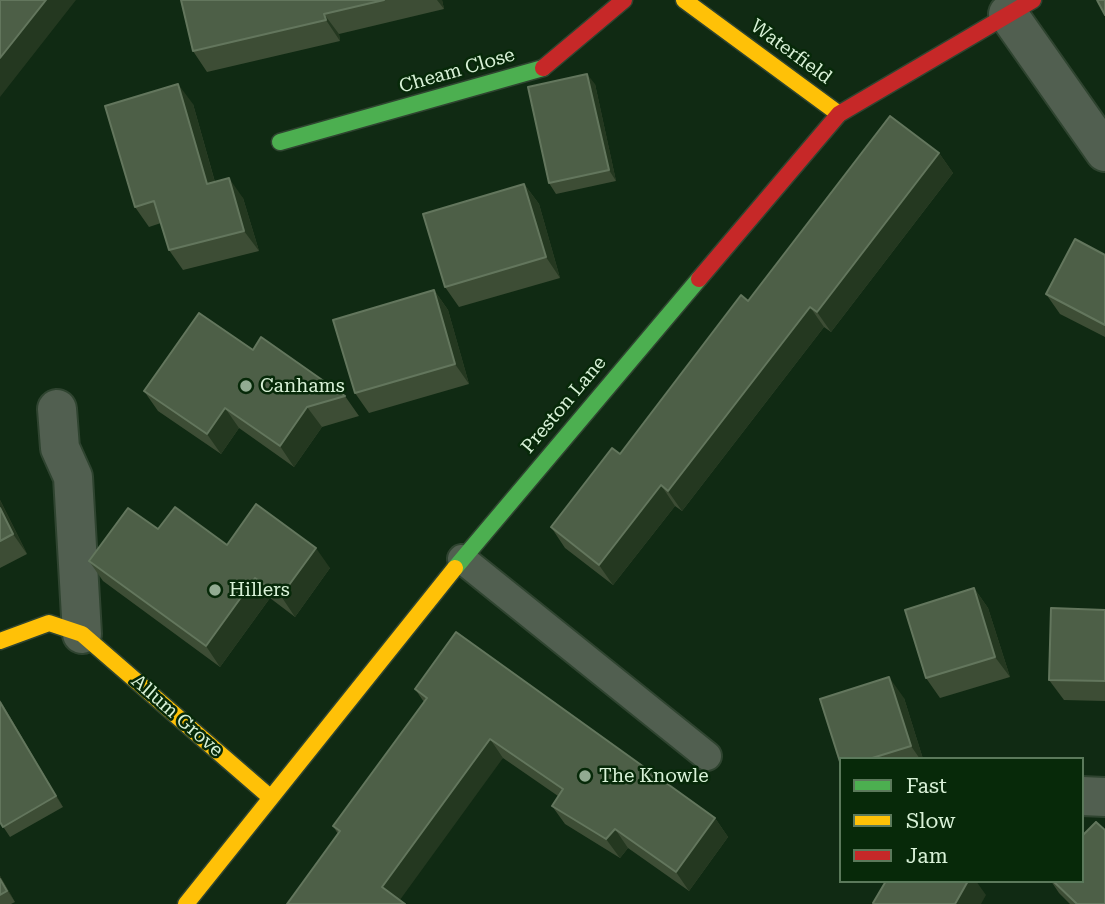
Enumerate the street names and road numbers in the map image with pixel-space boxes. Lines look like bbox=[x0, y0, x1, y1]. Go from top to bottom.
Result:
street label: Waterfield bbox=[746, 15, 836, 89]
street label: Cheam Close bbox=[397, 44, 517, 98]
street label: Preston Lane bbox=[517, 352, 611, 458]
street label: Allum Grove bbox=[126, 670, 228, 762]

